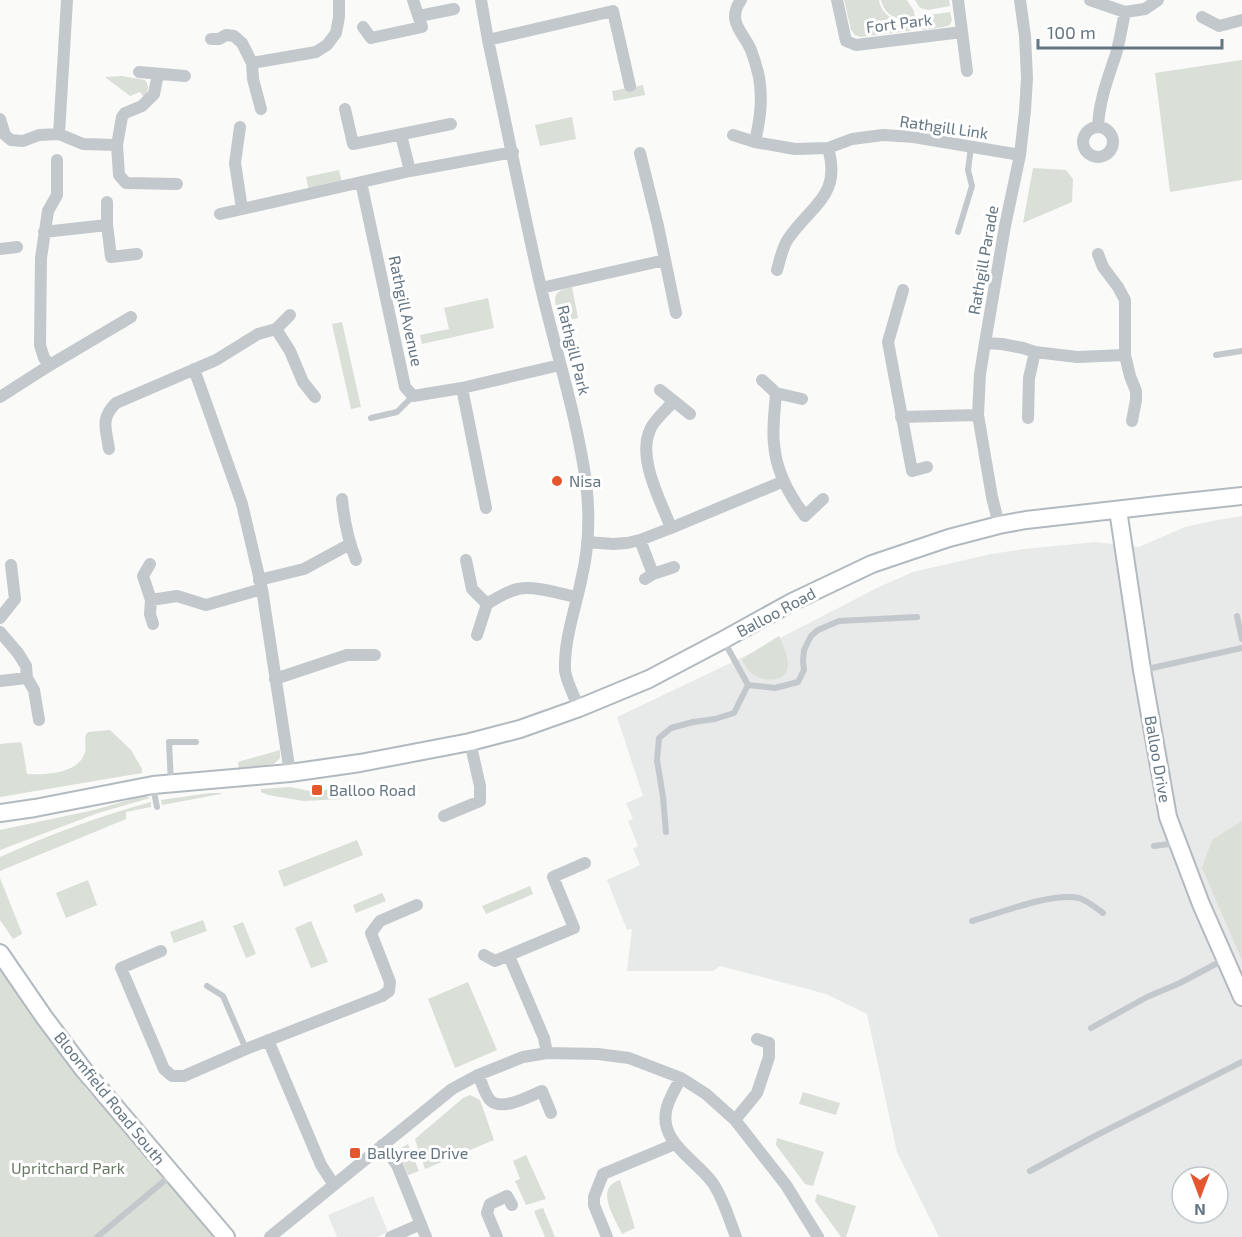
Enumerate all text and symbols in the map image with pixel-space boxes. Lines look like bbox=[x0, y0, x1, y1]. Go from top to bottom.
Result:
street label: Fort Park bbox=[865, 9, 933, 36]
scale bar bbox=[1038, 12, 1222, 50]
text: 100 m bbox=[1047, 21, 1096, 43]
street label: Rathgill Link bbox=[899, 111, 990, 142]
street label: Rathgill Parade bbox=[964, 204, 1001, 316]
street label: Rathgill Avenue bbox=[385, 254, 428, 368]
street label: Rathgill Park bbox=[554, 303, 595, 397]
place label: Nisa bbox=[569, 471, 601, 490]
marker: Nisa bbox=[550, 474, 564, 488]
street label: Balloo Road bbox=[733, 583, 819, 640]
street label: Balloo Drive bbox=[1142, 714, 1175, 804]
place label: Balloo Road bbox=[329, 780, 416, 799]
marker: Balloo Road bbox=[310, 783, 324, 797]
street label: Bloomfield Road South bbox=[51, 1027, 170, 1168]
place label: Ballyree Drive bbox=[367, 1143, 468, 1162]
marker: Ballyree Drive bbox=[348, 1146, 362, 1160]
park label: Upritchard Park bbox=[11, 1158, 125, 1177]
north arrow bbox=[1170, 1165, 1230, 1225]
text: N bbox=[1194, 1201, 1206, 1220]

